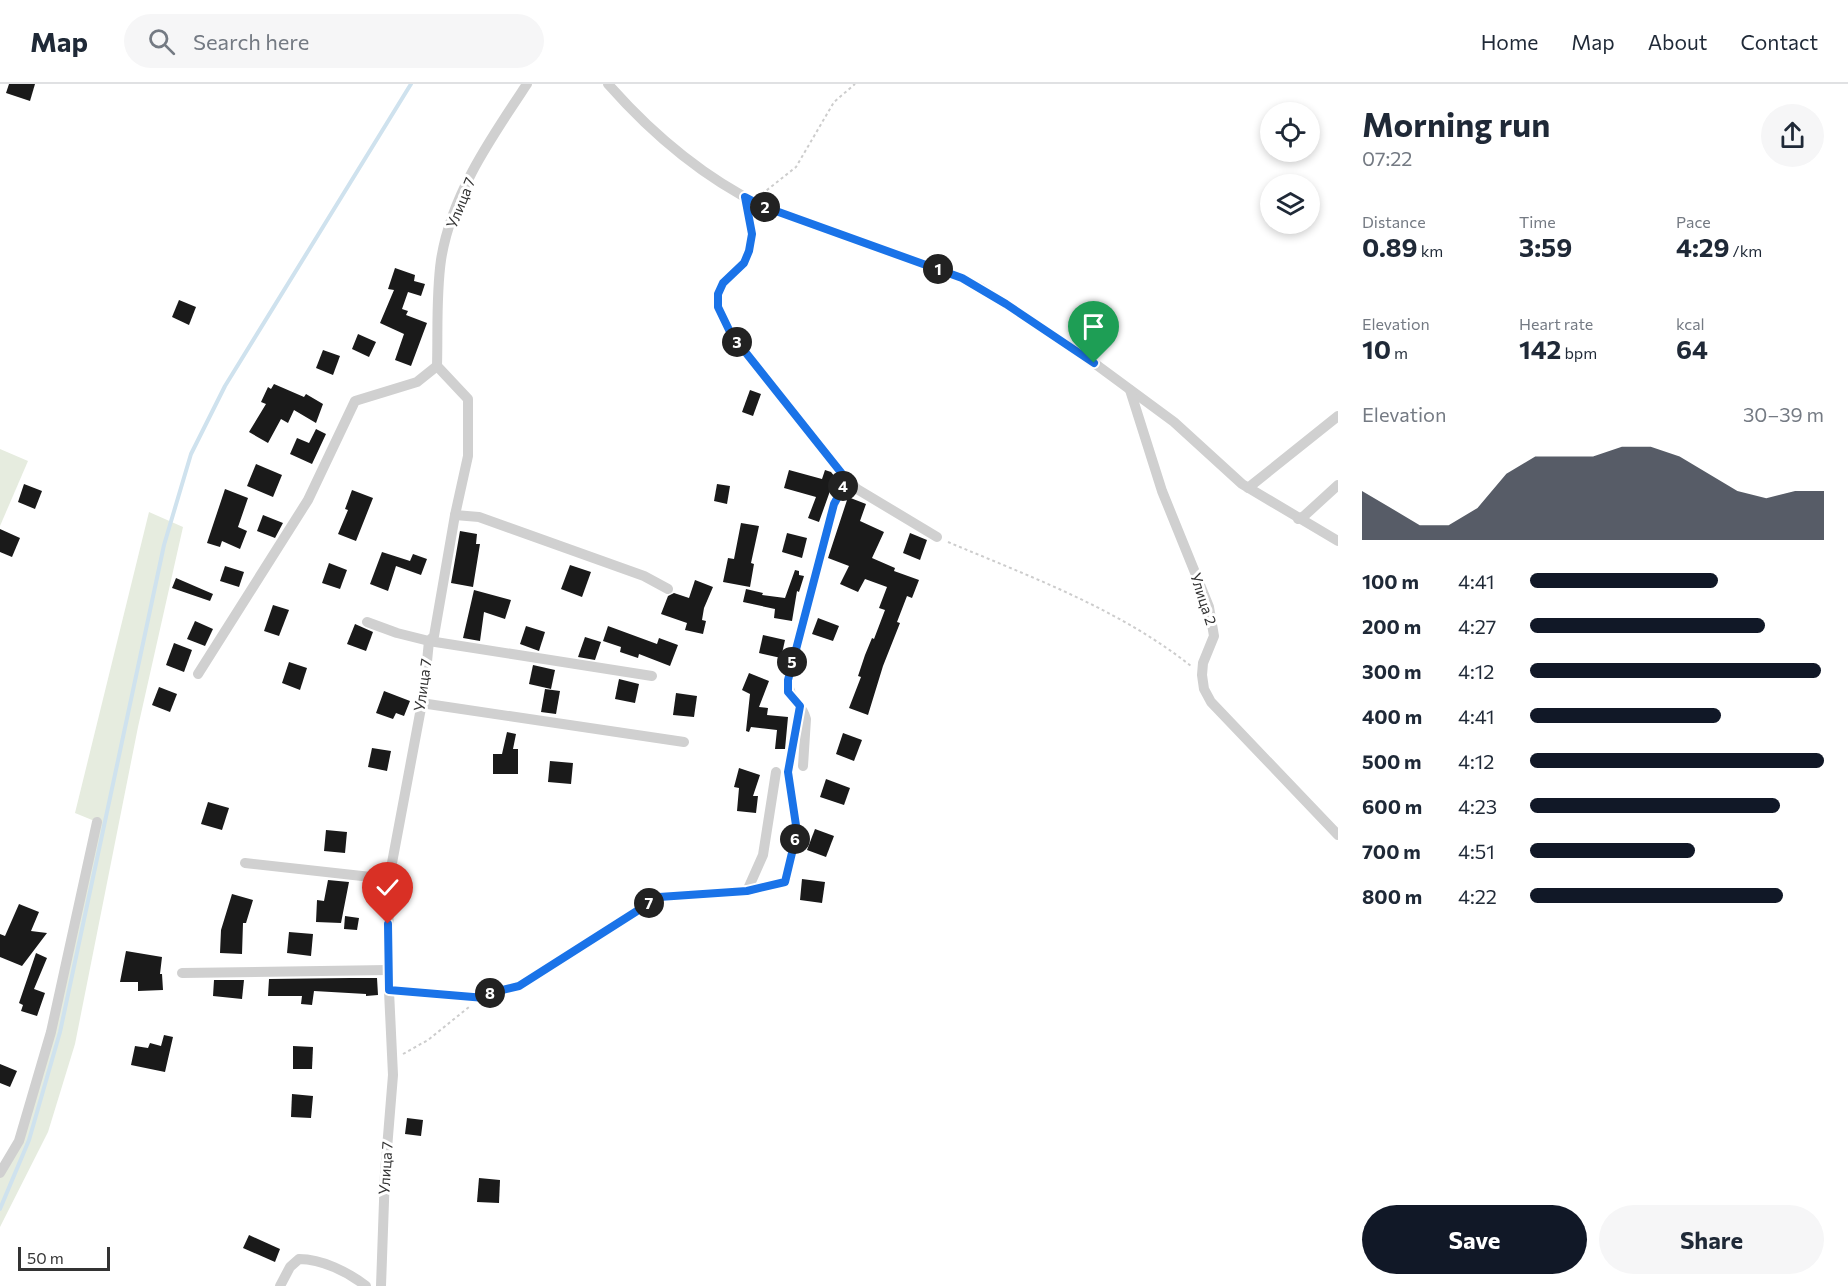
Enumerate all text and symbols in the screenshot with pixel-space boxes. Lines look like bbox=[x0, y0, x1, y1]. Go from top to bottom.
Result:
search box bbox=[124, 14, 544, 68]
text: Map bbox=[30, 24, 88, 58]
icon: search bbox=[145, 25, 178, 58]
text: Search here bbox=[193, 28, 309, 55]
text: Home bbox=[1481, 29, 1538, 54]
text: Map bbox=[1571, 29, 1615, 54]
text: About bbox=[1648, 29, 1707, 54]
text: Contact bbox=[1740, 29, 1818, 54]
map controls bbox=[1260, 102, 1320, 234]
button: locate bbox=[1260, 102, 1320, 162]
text: Morning run bbox=[1362, 103, 1550, 144]
button: share bbox=[1761, 104, 1824, 167]
text: 07:22 bbox=[1362, 146, 1412, 170]
button: layers bbox=[1260, 174, 1320, 234]
street label: Улица 7 bbox=[442, 175, 478, 231]
pin: 2 bbox=[750, 192, 780, 222]
text: 2 bbox=[760, 197, 770, 216]
text: Distance bbox=[1362, 212, 1426, 231]
text: Time bbox=[1519, 212, 1556, 231]
text: Pace bbox=[1676, 212, 1711, 231]
text: 0.89 bbox=[1362, 231, 1418, 262]
text: 3:59 bbox=[1519, 231, 1572, 262]
text: 4:29 bbox=[1676, 231, 1730, 262]
text: km bbox=[1418, 241, 1443, 260]
text: /km bbox=[1730, 241, 1762, 260]
pin: 1 bbox=[923, 254, 953, 284]
text: 1 bbox=[934, 259, 942, 278]
pin bbox=[1068, 301, 1119, 363]
icon: arrive bbox=[1077, 310, 1110, 343]
text: Elevation bbox=[1362, 314, 1430, 333]
text: Heart rate bbox=[1519, 314, 1593, 333]
text: kcal bbox=[1676, 314, 1705, 333]
pin: 3 bbox=[722, 327, 752, 357]
text: 3 bbox=[732, 332, 742, 351]
text: 10 bbox=[1362, 333, 1391, 364]
text: 142 bbox=[1519, 333, 1561, 364]
text: 64 bbox=[1676, 333, 1708, 364]
text: m bbox=[1391, 343, 1408, 362]
text: bpm bbox=[1561, 343, 1597, 362]
text: Elevation bbox=[1362, 402, 1447, 426]
text: 30–39 m bbox=[1743, 402, 1824, 426]
pin: 4 bbox=[828, 471, 858, 501]
text: 4 bbox=[838, 476, 848, 495]
text: 100 m bbox=[1362, 569, 1419, 593]
text: 4:41 bbox=[1458, 569, 1495, 593]
street label: Улица 2 bbox=[1187, 570, 1221, 627]
text: 200 m bbox=[1362, 614, 1421, 638]
text: 4:27 bbox=[1458, 614, 1496, 638]
pin: 5 bbox=[777, 647, 807, 677]
text: 5 bbox=[787, 652, 797, 671]
street label: Улица 7 bbox=[409, 657, 435, 712]
text: 300 m bbox=[1362, 659, 1422, 683]
text: 4:12 bbox=[1458, 659, 1494, 683]
text: 400 m bbox=[1362, 704, 1422, 728]
text: 4:41 bbox=[1458, 704, 1495, 728]
text: 500 m bbox=[1362, 749, 1422, 773]
text: 4:12 bbox=[1458, 749, 1494, 773]
text: 600 m bbox=[1362, 794, 1422, 818]
text: 4:23 bbox=[1458, 794, 1497, 818]
pin: 6 bbox=[780, 824, 810, 854]
text: 6 bbox=[790, 829, 800, 848]
text: 700 m bbox=[1362, 839, 1421, 863]
text: 4:51 bbox=[1458, 839, 1495, 863]
pin bbox=[362, 862, 413, 924]
icon: check bbox=[371, 871, 404, 904]
text: 800 m bbox=[1362, 884, 1422, 908]
text: 4:22 bbox=[1458, 884, 1497, 908]
pin: 7 bbox=[634, 888, 664, 918]
text: 7 bbox=[645, 893, 653, 912]
pin: 8 bbox=[475, 978, 505, 1008]
text: 8 bbox=[485, 983, 495, 1002]
street label: Улица 7 bbox=[374, 1141, 396, 1195]
button: Save bbox=[1362, 1205, 1587, 1274]
button: Share bbox=[1599, 1205, 1824, 1274]
scale bar bbox=[18, 1244, 110, 1272]
text: 50 m bbox=[27, 1248, 64, 1267]

